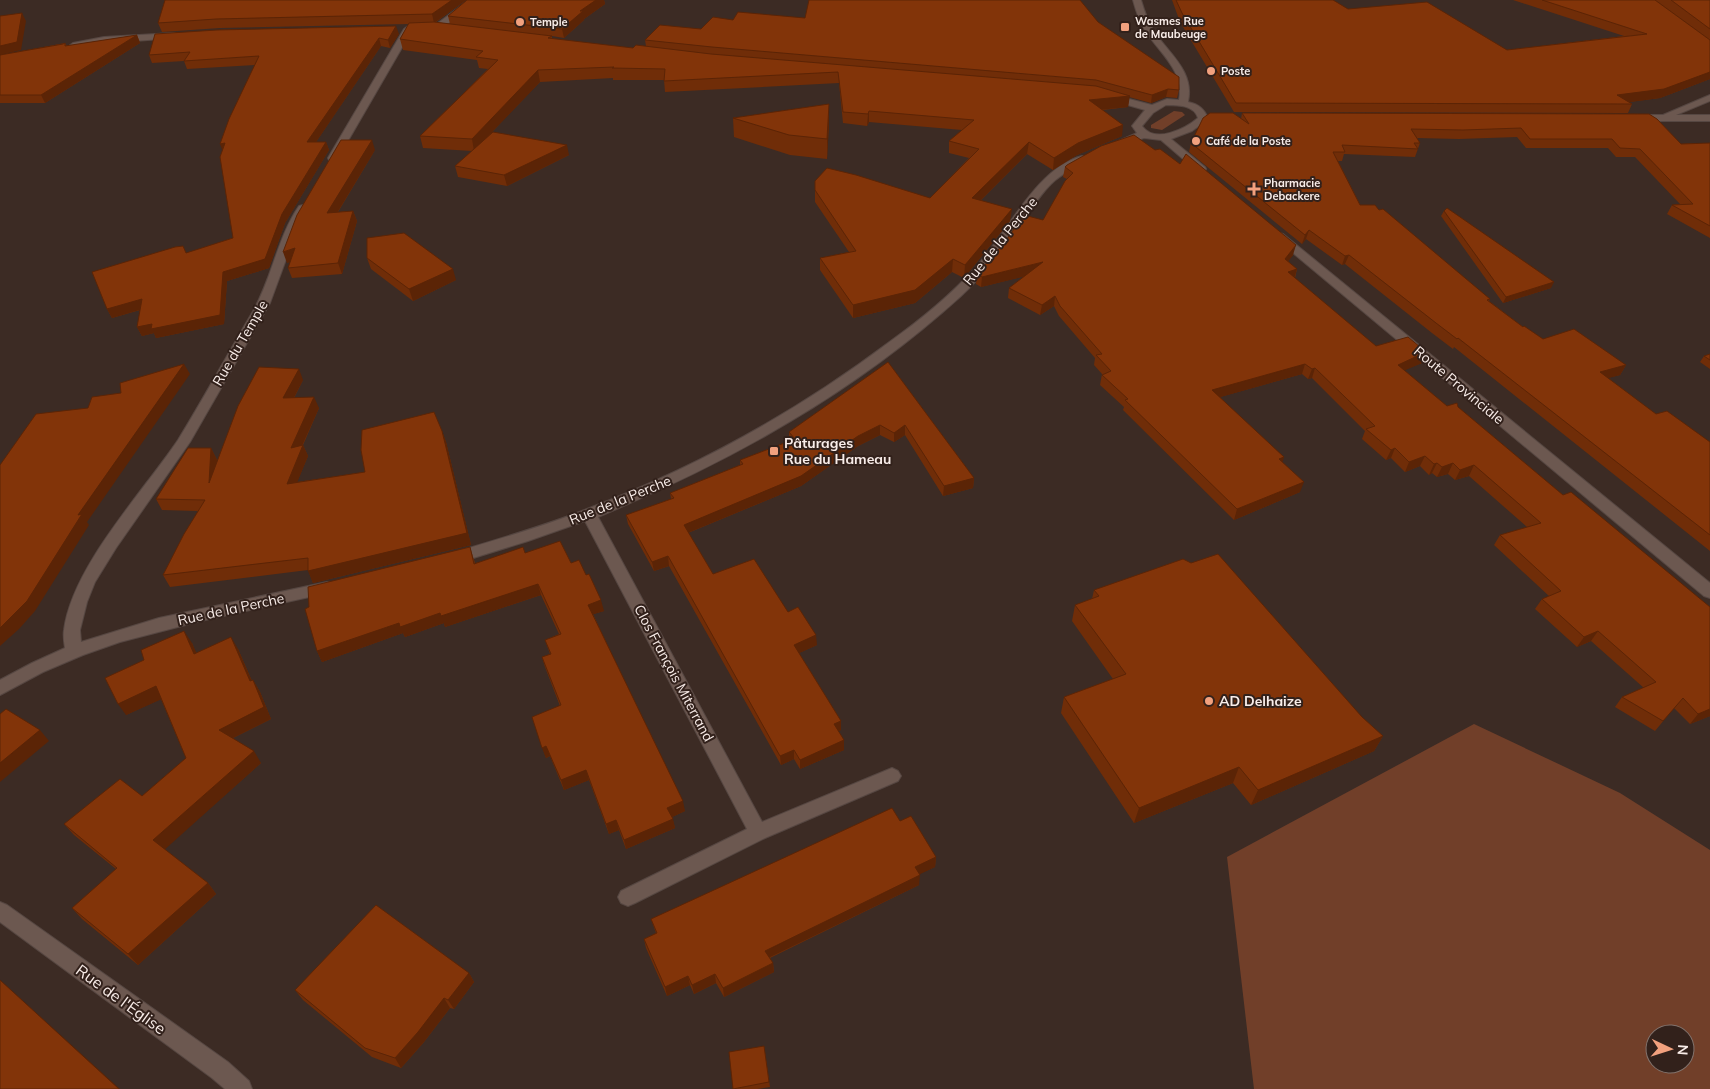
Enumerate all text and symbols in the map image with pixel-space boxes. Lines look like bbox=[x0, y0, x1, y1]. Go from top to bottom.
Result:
place label: Wasmes Rue de Maubeuge bbox=[1135, 14, 1206, 41]
place label: Temple bbox=[530, 15, 568, 29]
marker: Temple bbox=[514, 16, 526, 28]
marker: Wasmes Rue de Maubeuge bbox=[1119, 21, 1131, 33]
place label: Poste bbox=[1221, 64, 1250, 78]
marker: Poste bbox=[1205, 65, 1217, 77]
place label: Café de la Poste bbox=[1206, 134, 1291, 148]
marker: Café de la Poste bbox=[1190, 135, 1202, 147]
place label: Pharmacie Debackere bbox=[1264, 176, 1320, 203]
marker: Pharmacie Debackere bbox=[1248, 183, 1260, 195]
street label: Rue de la Perche bbox=[959, 193, 1041, 289]
street label: Rue du Temple bbox=[208, 297, 272, 389]
street label: Route Provinciale bbox=[1410, 342, 1508, 428]
place label: Pâturages Rue du Hameau bbox=[784, 434, 891, 468]
marker: Pâturages Rue du Hameau bbox=[768, 445, 780, 457]
street label: Rue de la Perche bbox=[566, 471, 674, 529]
street label: Rue de la Perche bbox=[176, 589, 286, 629]
street label: Clos François Miterrand bbox=[630, 601, 718, 745]
place label: AD Delhaize bbox=[1219, 692, 1302, 710]
marker: AD Delhaize bbox=[1203, 695, 1215, 707]
street label: Rue de l'Église bbox=[72, 960, 170, 1038]
north arrow bbox=[1645, 1024, 1695, 1074]
text: N bbox=[1674, 1044, 1692, 1056]

